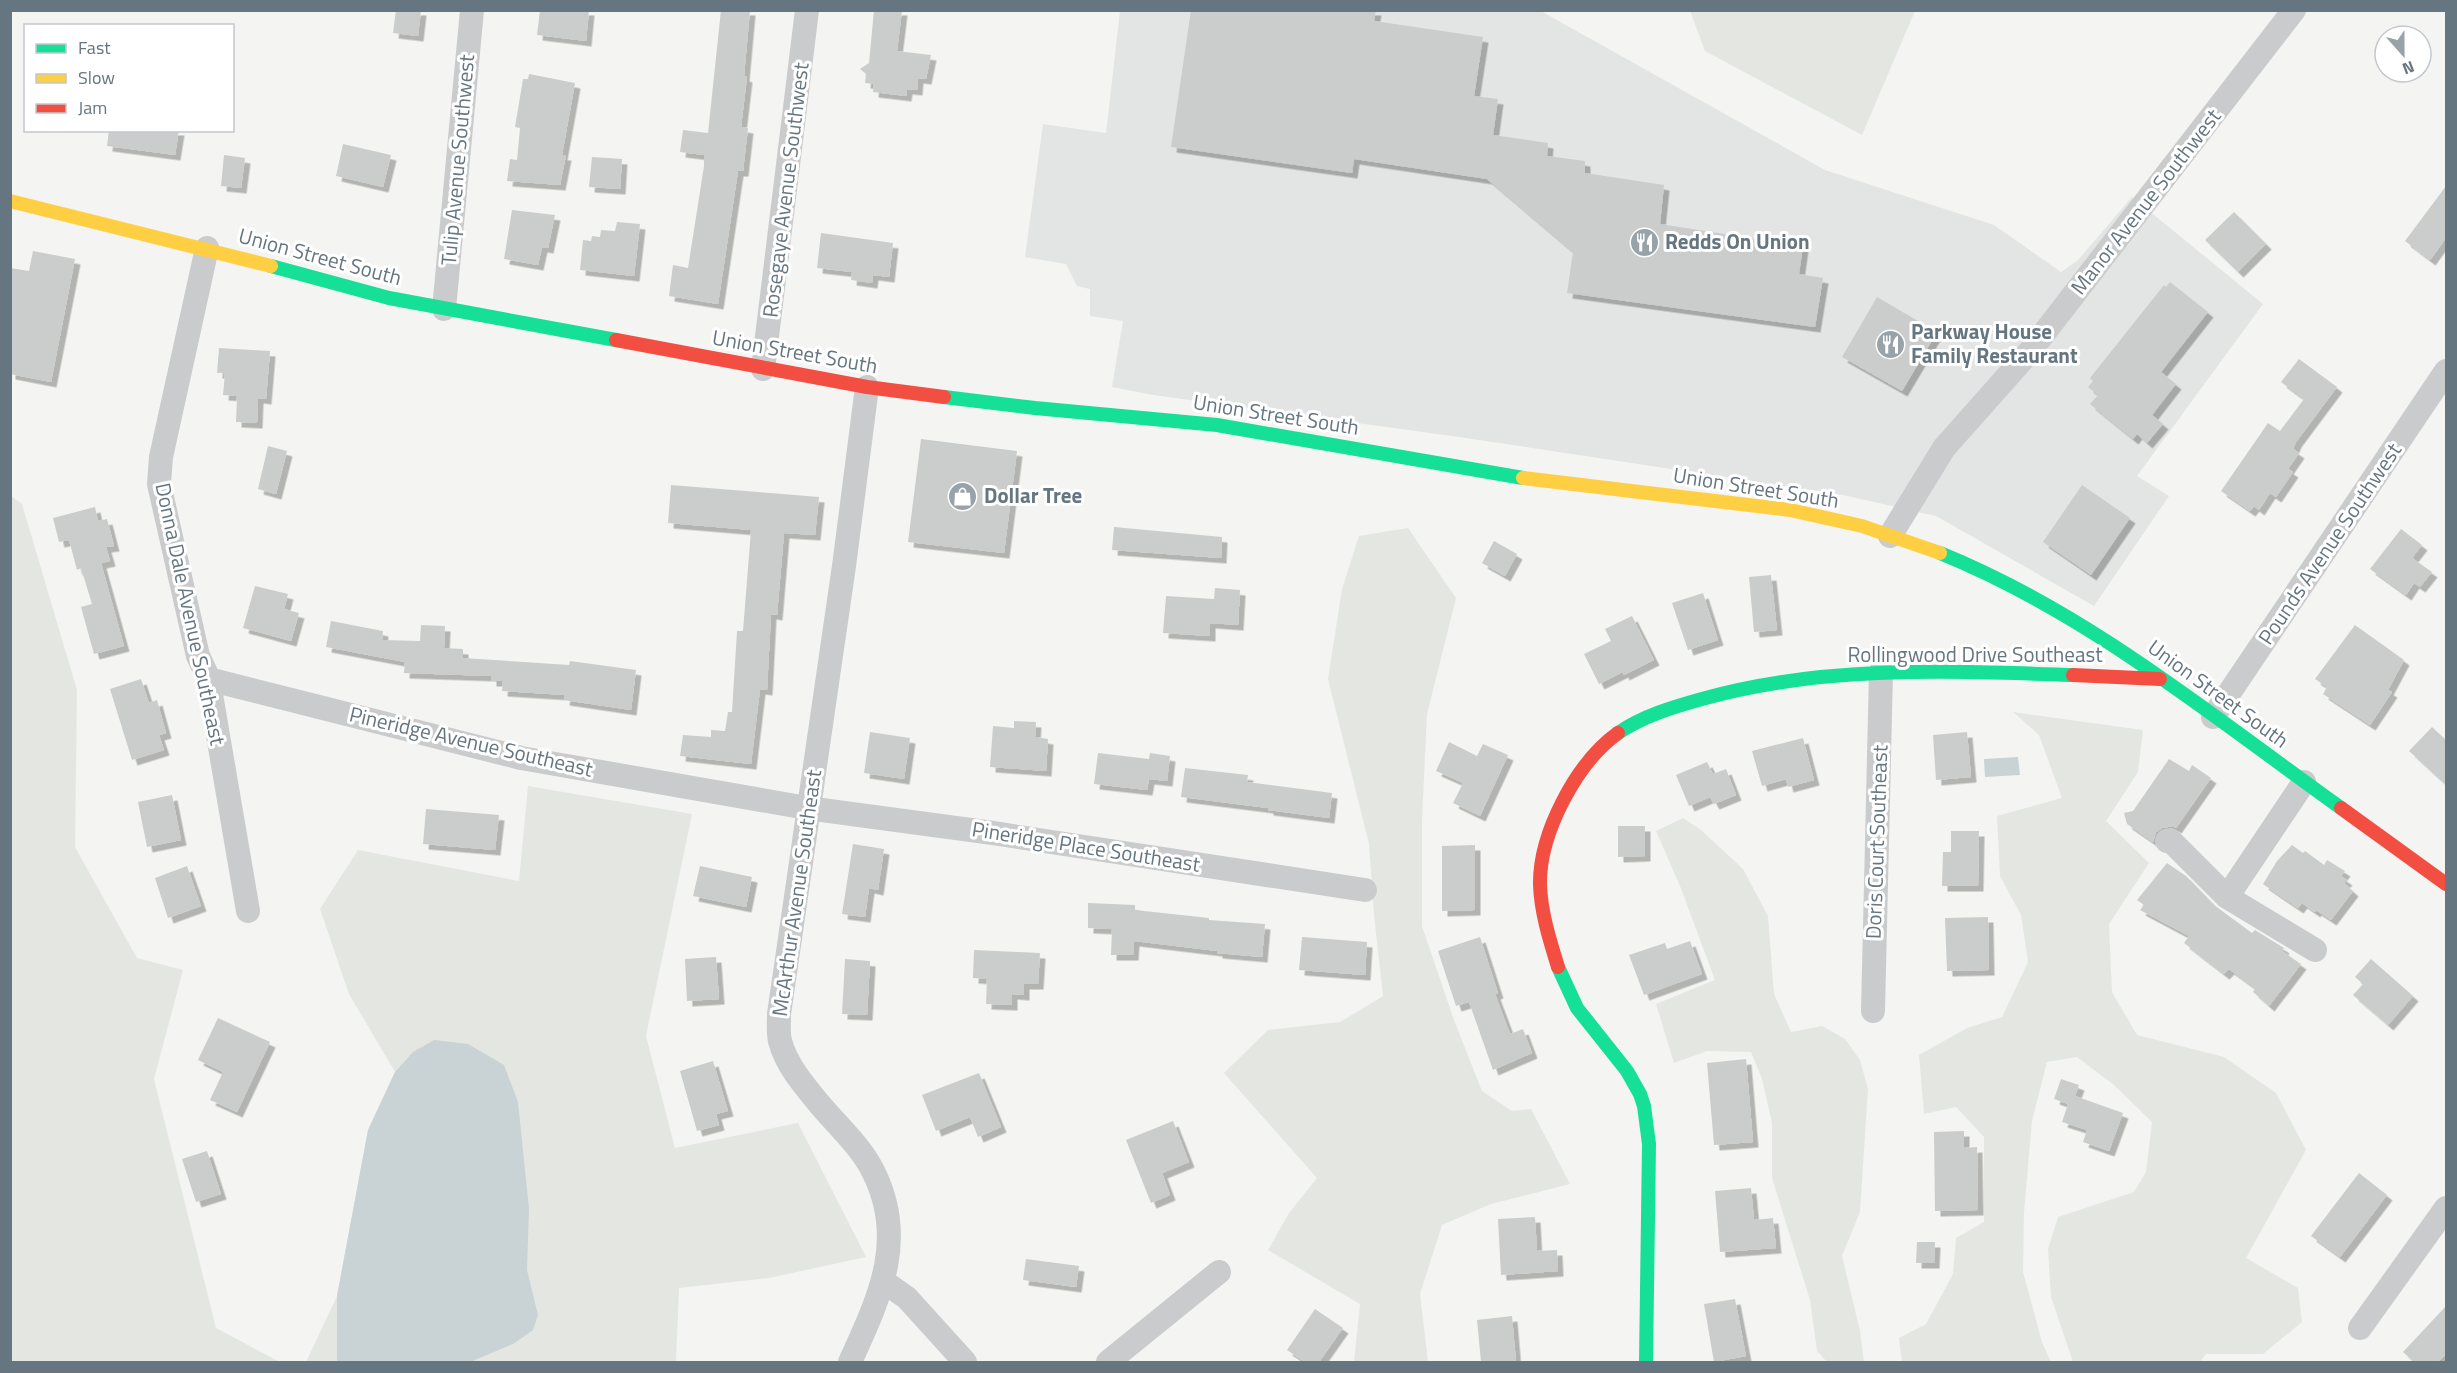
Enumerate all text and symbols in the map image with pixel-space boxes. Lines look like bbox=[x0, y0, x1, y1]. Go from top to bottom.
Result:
legend bbox=[24, 24, 234, 132]
north arrow bbox=[2373, 24, 2433, 84]
text: Fast bbox=[78, 34, 111, 61]
street label: Tulip Avenue Southwest bbox=[432, 52, 482, 267]
text: N bbox=[2399, 55, 2418, 81]
street label: Rosegaye Avenue Southwest bbox=[753, 60, 817, 319]
text: Slow bbox=[78, 64, 115, 91]
text: Jam bbox=[78, 94, 107, 121]
street label: Manor Avenue Southwest bbox=[2062, 101, 2229, 301]
street label: Union Street South bbox=[235, 219, 405, 293]
place label: Redds On Union bbox=[1665, 225, 1810, 257]
restaurant icon: Redds On Union bbox=[1628, 226, 1660, 258]
place label: Parkway House Family Restaurant bbox=[1911, 315, 2078, 371]
street label: Union Street South bbox=[710, 321, 880, 381]
restaurant icon: Parkway House Family Restaurant bbox=[1874, 328, 1906, 360]
street label: Union Street South bbox=[1191, 385, 1361, 443]
street label: Pounds Avenue Southwest bbox=[2250, 436, 2409, 651]
street label: Union Street South bbox=[1671, 458, 1841, 516]
place label: Dollar Tree bbox=[984, 479, 1082, 511]
street label: Donna Dale Avenue Southeast bbox=[148, 480, 235, 748]
shop icon: Dollar Tree bbox=[947, 480, 979, 512]
street label: Union Street South bbox=[2141, 631, 2296, 755]
street label: Rollingwood Drive Southeast bbox=[1847, 638, 2103, 670]
street label: Pineridge Avenue Southeast bbox=[346, 697, 597, 785]
street label: Doris Court Southeast bbox=[1857, 744, 1895, 940]
street label: McArthur Avenue Southeast bbox=[763, 767, 829, 1018]
street label: Pineridge Place Southeast bbox=[970, 812, 1203, 880]

